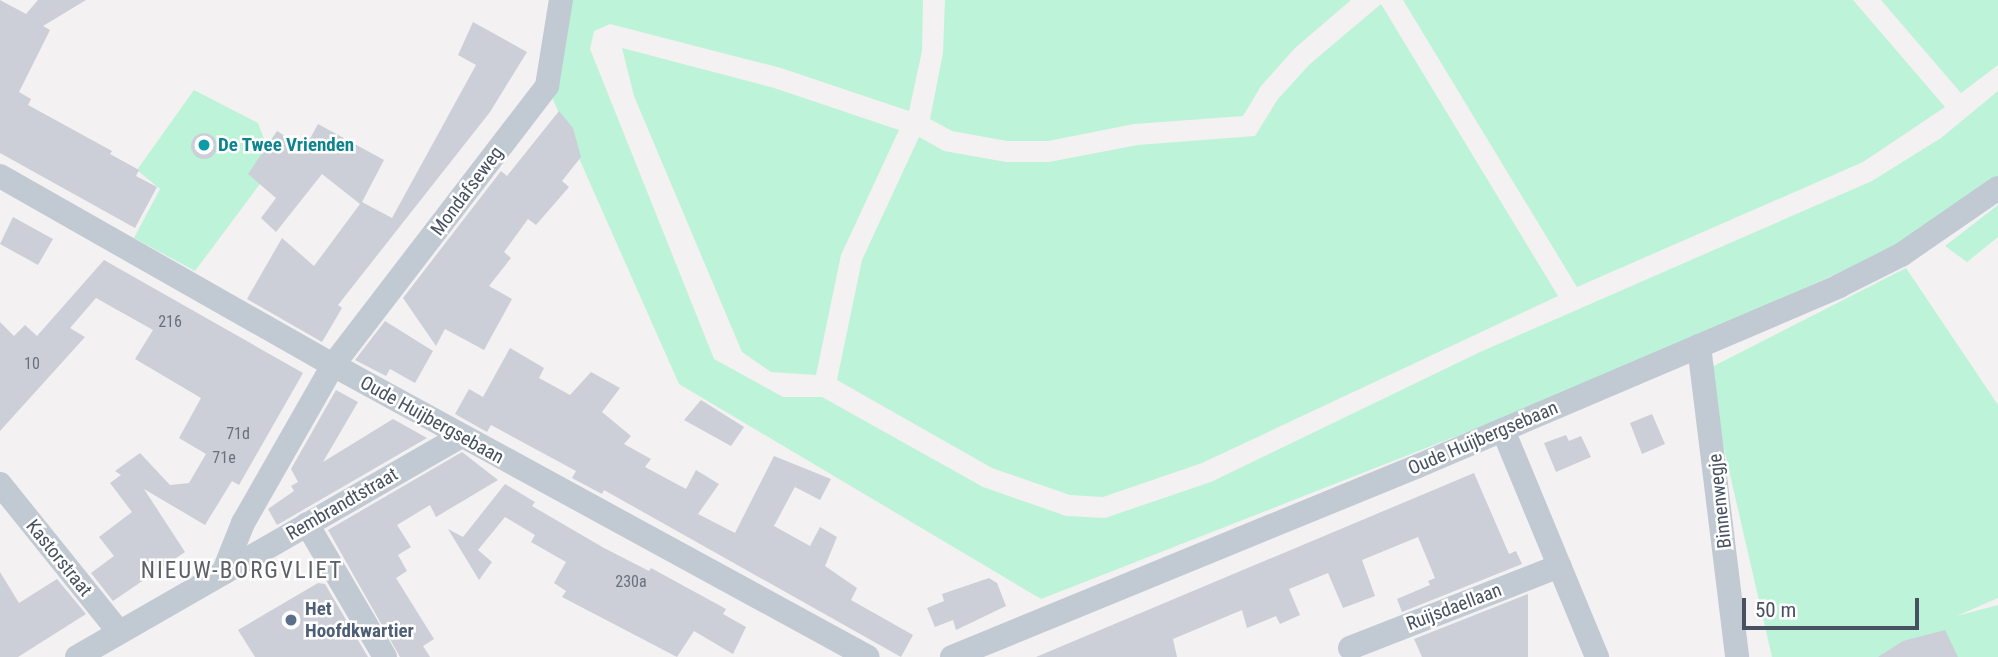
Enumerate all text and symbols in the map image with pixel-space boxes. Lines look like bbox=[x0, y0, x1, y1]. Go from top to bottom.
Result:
place label: De Twee Vrienden bbox=[218, 134, 355, 156]
marker: De Twee Vrienden bbox=[196, 137, 212, 153]
street label: Mondafseweg bbox=[426, 142, 508, 240]
house number: 216 bbox=[158, 312, 182, 332]
house number: 10 bbox=[24, 354, 40, 374]
street label: Oude Huijbergsebaan bbox=[356, 371, 508, 469]
street label: Oude Huijbergsebaan bbox=[1405, 396, 1561, 480]
house number: 71d bbox=[226, 424, 250, 444]
house number: 71e bbox=[212, 448, 236, 468]
street label: Binnenwegje bbox=[1704, 453, 1736, 549]
street label: Rembrandtstraat bbox=[282, 463, 402, 545]
street label: Kastorstraat bbox=[21, 515, 97, 601]
district label: NIEUW-BORGVLIET bbox=[143, 557, 341, 585]
house number: 230a bbox=[615, 572, 647, 592]
street label: Ruijsdaellaan bbox=[1403, 578, 1505, 636]
scale bar bbox=[1746, 584, 1923, 628]
place label: Het Hoofdkwartier bbox=[305, 598, 414, 642]
text: 50 m bbox=[1755, 598, 1796, 622]
marker: Het Hoofdkwartier bbox=[283, 612, 299, 628]

